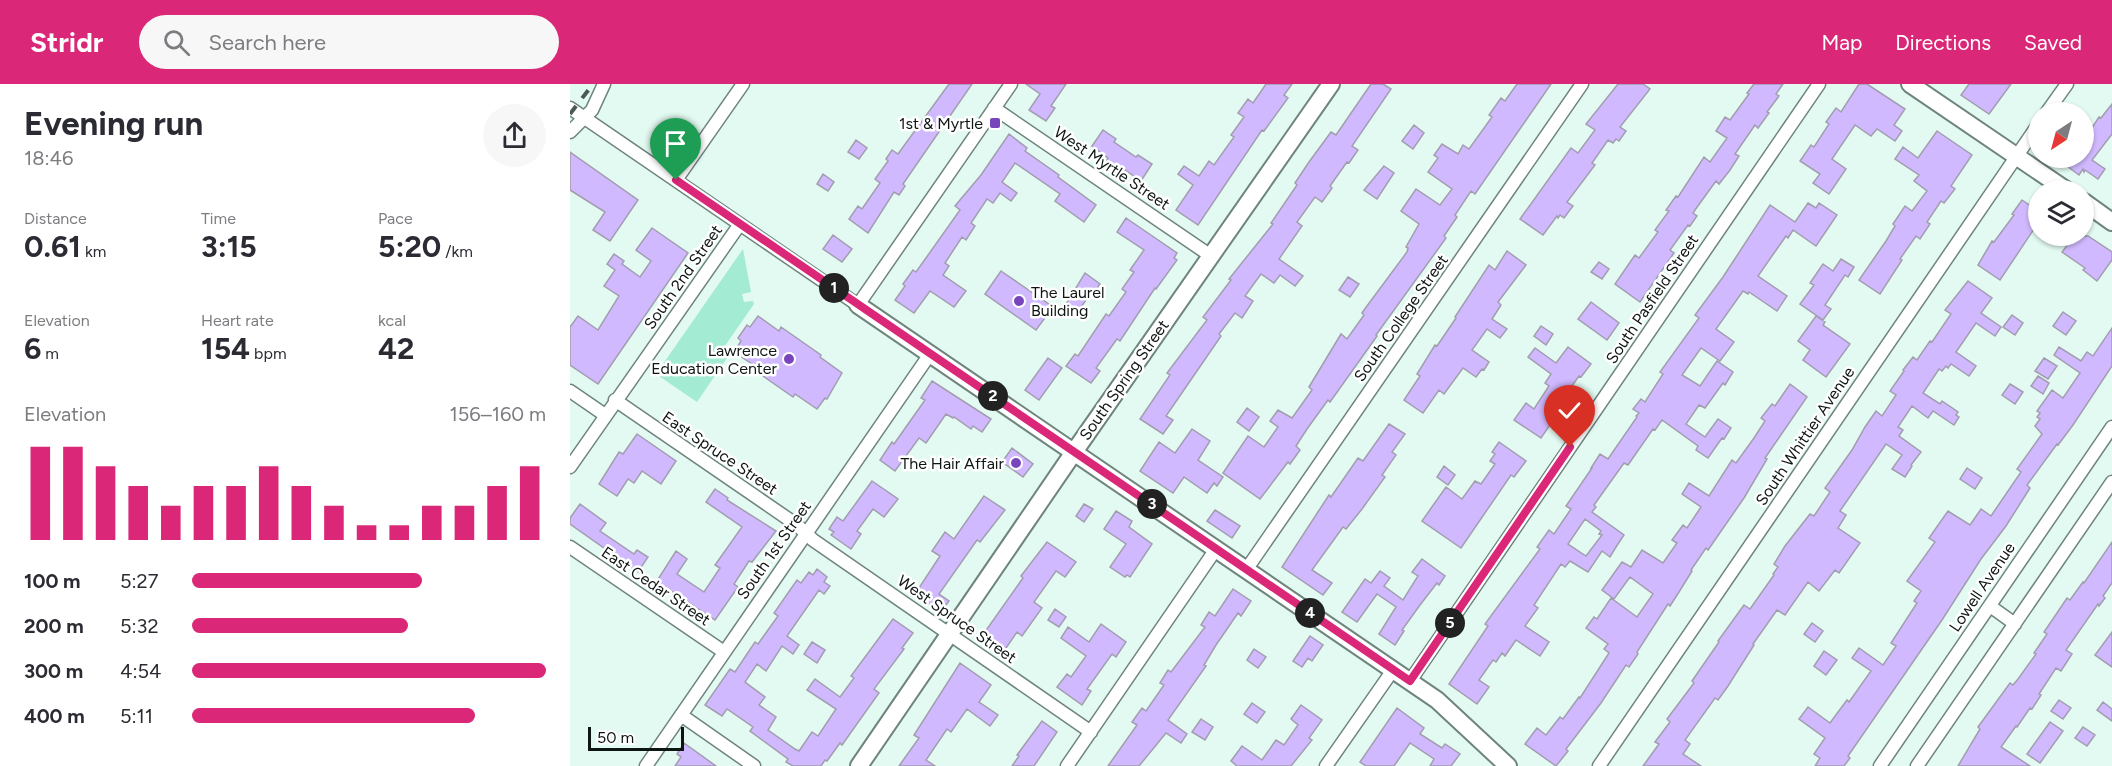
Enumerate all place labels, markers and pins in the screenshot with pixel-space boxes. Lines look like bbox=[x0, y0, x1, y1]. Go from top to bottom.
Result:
place label: 1st & Myrtle bbox=[899, 114, 983, 133]
marker: 1st & Myrtle bbox=[988, 116, 1002, 130]
pin bbox=[650, 118, 701, 180]
pin: 1 bbox=[819, 273, 849, 303]
place label: The Laurel Building bbox=[1031, 283, 1105, 320]
marker: The Laurel Building bbox=[1012, 294, 1026, 308]
place label: Lawrence Education Center bbox=[651, 341, 778, 378]
marker: Lawrence Education Center bbox=[782, 352, 796, 366]
pin: 2 bbox=[978, 381, 1008, 411]
pin bbox=[1544, 385, 1595, 447]
place label: The Hair Affair bbox=[900, 454, 1005, 473]
marker: The Hair Affair bbox=[1009, 456, 1023, 470]
pin: 3 bbox=[1137, 489, 1167, 519]
pin: 4 bbox=[1295, 598, 1325, 628]
pin: 5 bbox=[1435, 608, 1465, 638]

